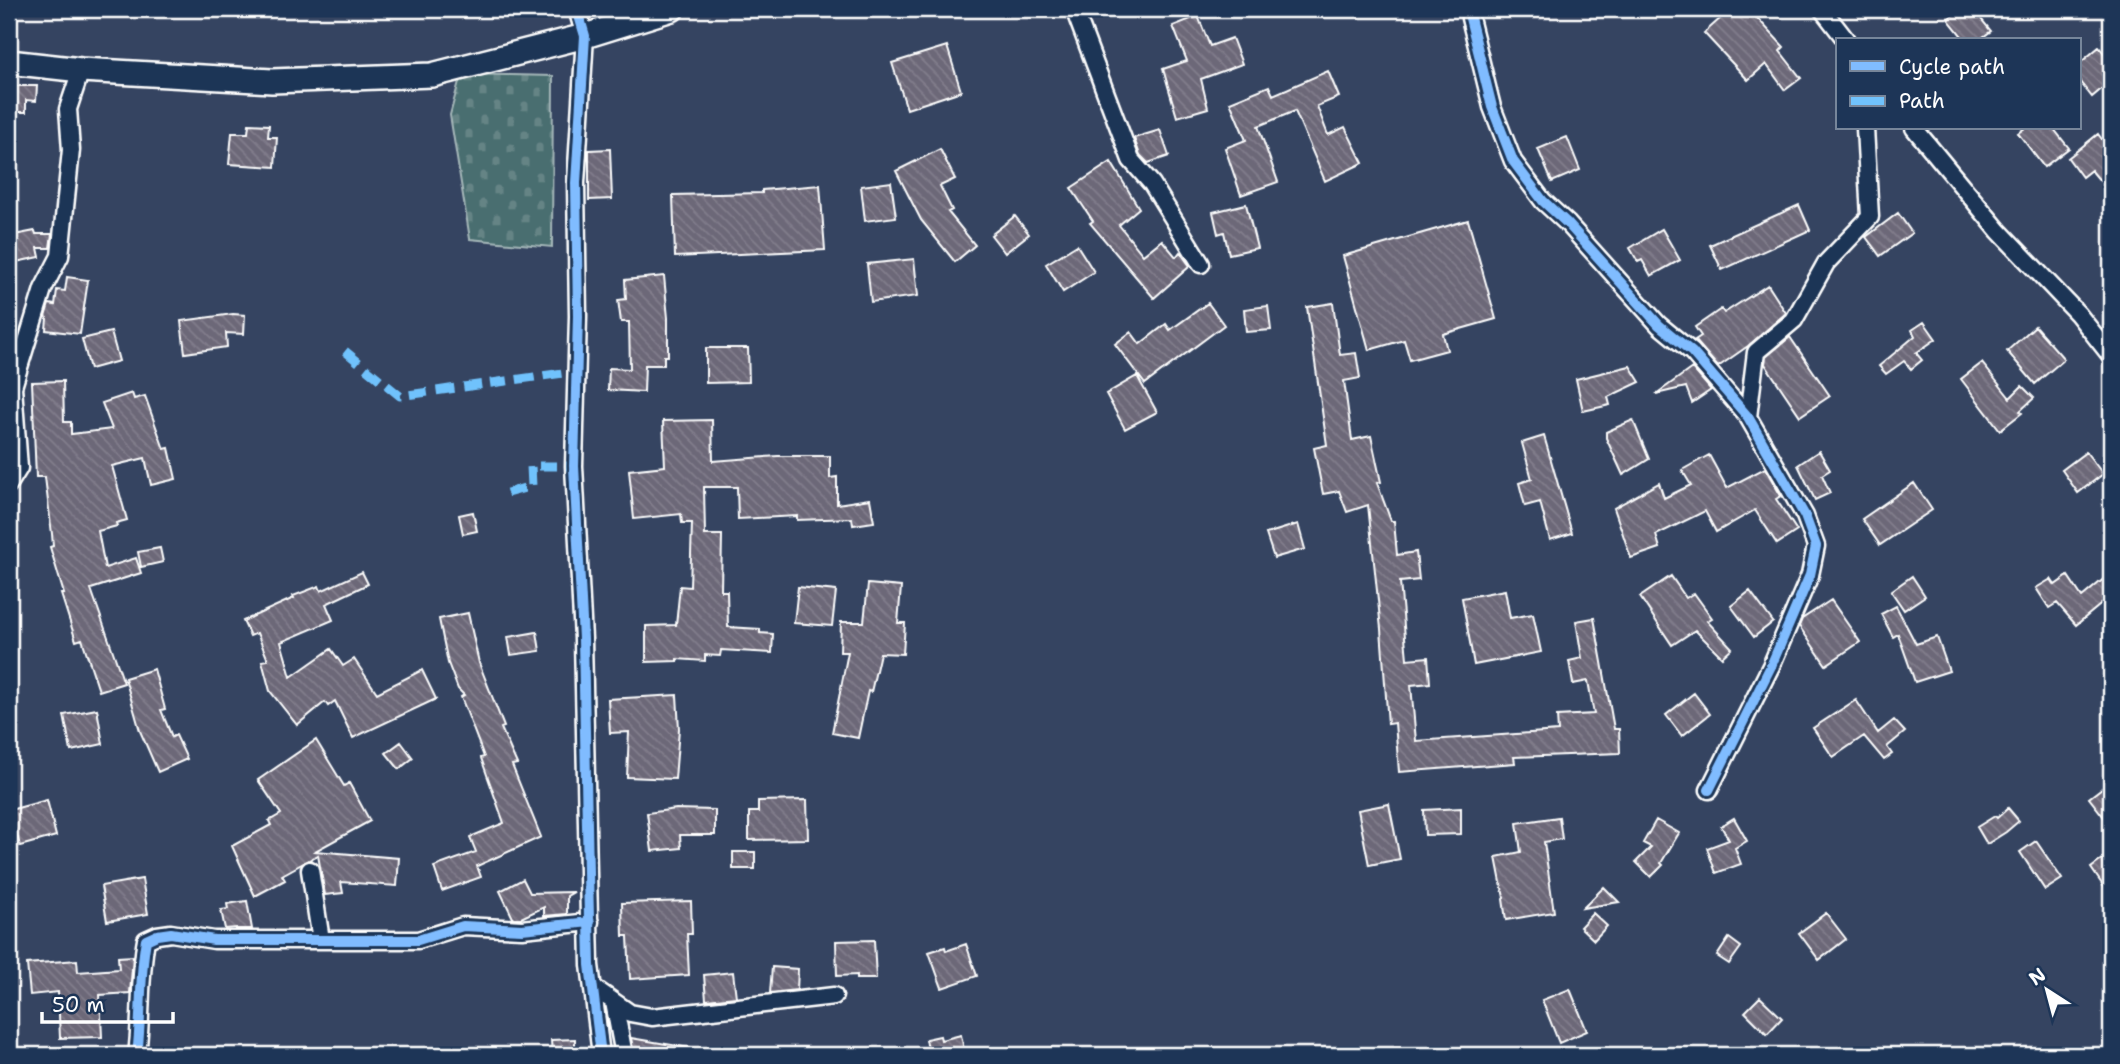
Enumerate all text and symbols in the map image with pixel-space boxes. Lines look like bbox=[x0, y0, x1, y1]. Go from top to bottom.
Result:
legend bbox=[1836, 38, 2082, 130]
text: Cycle path bbox=[1899, 53, 2005, 81]
text: Path bbox=[1899, 87, 1945, 115]
north arrow bbox=[2011, 956, 2082, 1026]
text: N bbox=[2024, 962, 2051, 991]
scale bar bbox=[42, 980, 173, 1024]
text: 50 m bbox=[52, 991, 105, 1019]

